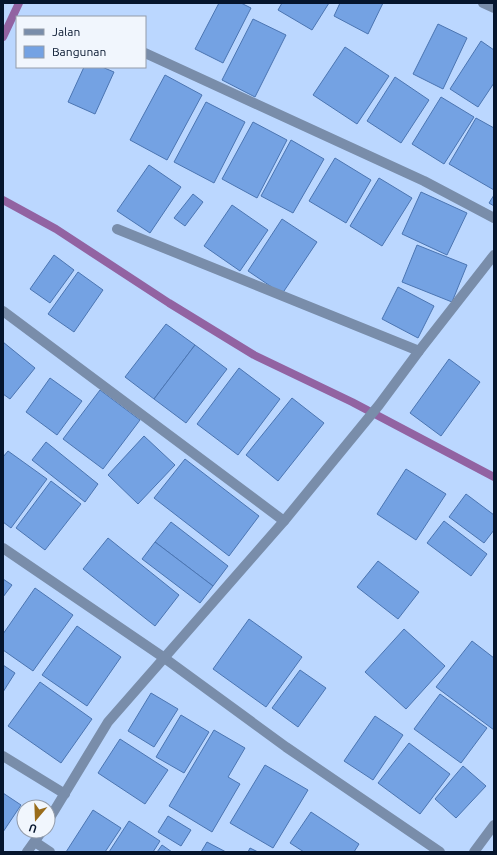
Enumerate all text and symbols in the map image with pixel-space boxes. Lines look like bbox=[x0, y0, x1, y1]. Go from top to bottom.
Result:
legend bbox=[16, 16, 146, 68]
text: Jalan bbox=[52, 25, 80, 38]
text: Bangunan bbox=[52, 45, 106, 58]
north arrow bbox=[16, 799, 56, 839]
text: U bbox=[27, 822, 38, 835]

